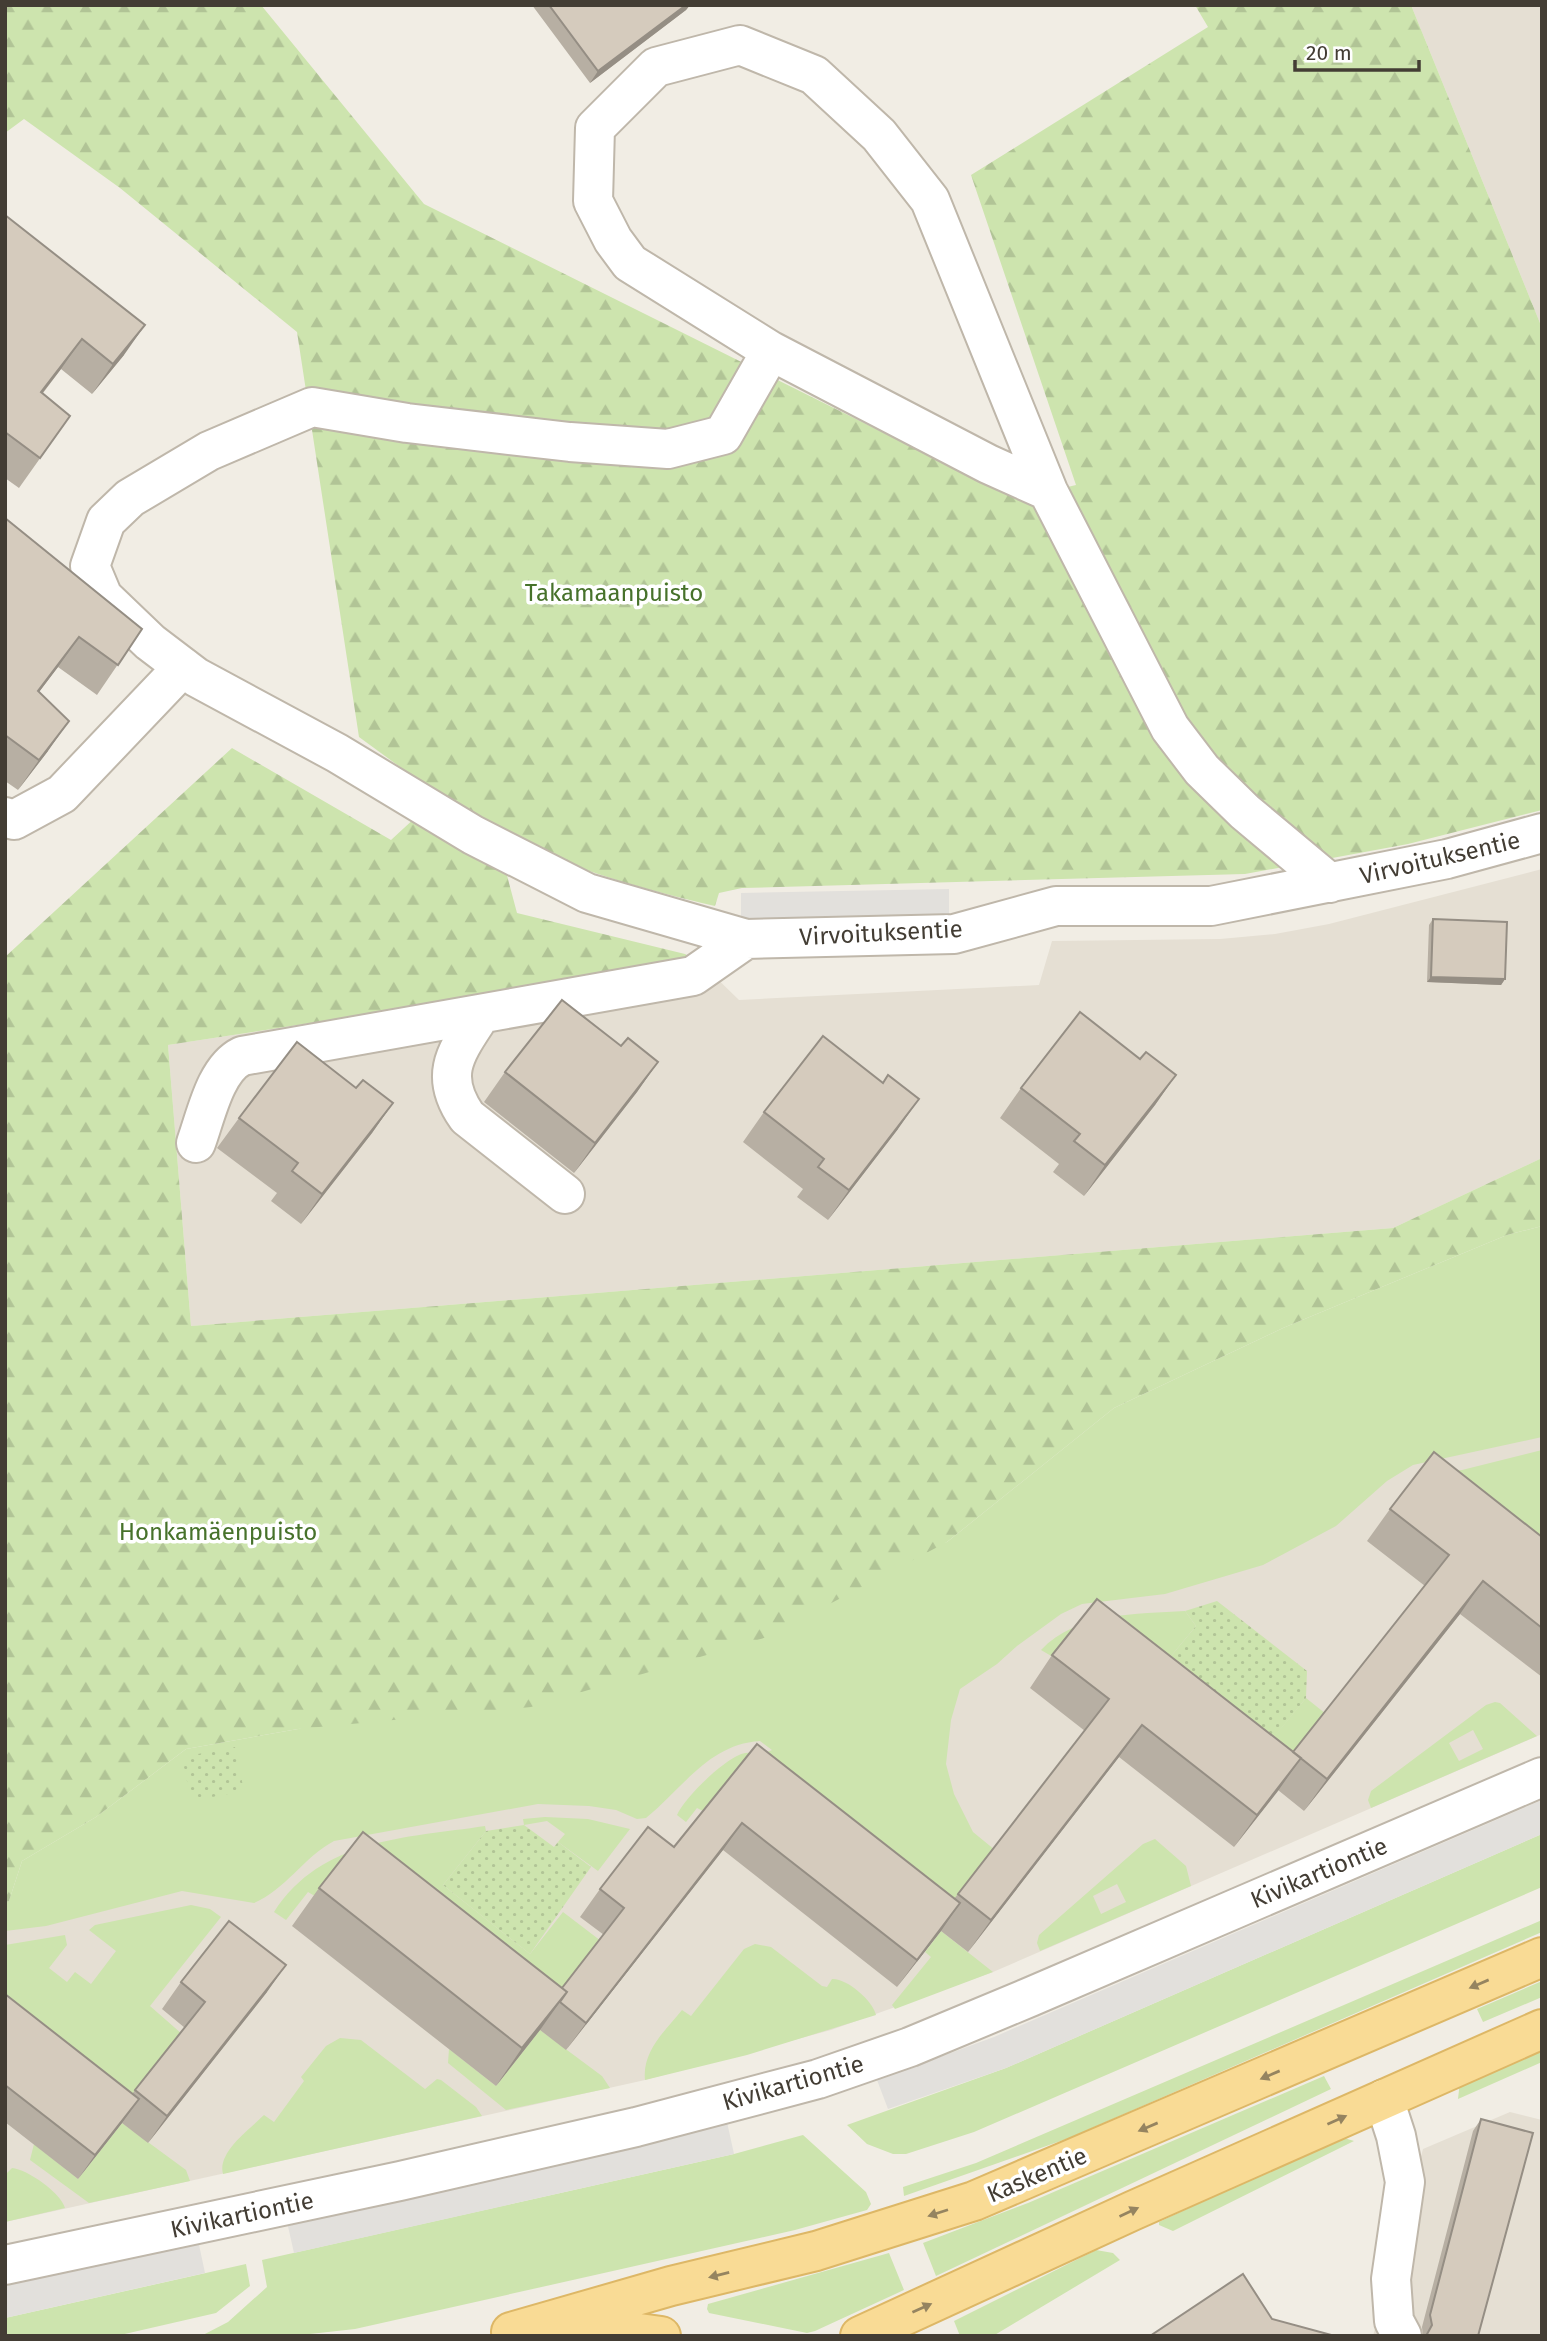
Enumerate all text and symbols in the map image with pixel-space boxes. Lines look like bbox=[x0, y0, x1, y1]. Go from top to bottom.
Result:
scale bar bbox=[1295, 28, 1419, 72]
text: 20 m bbox=[1306, 40, 1352, 66]
park label: Takamaanpuisto bbox=[525, 579, 703, 607]
street label: Virvoituksentie bbox=[1357, 826, 1523, 890]
street label: Virvoituksentie bbox=[799, 915, 963, 951]
park label: Honkamäenpuisto bbox=[119, 1518, 317, 1546]
street label: Kivikartiontie bbox=[1246, 1832, 1392, 1914]
one-way arrow bbox=[1469, 1978, 1489, 1990]
street label: Kivikartiontie bbox=[719, 2049, 867, 2117]
one-way arrow bbox=[1260, 2070, 1281, 2081]
one-way arrow bbox=[1327, 2114, 1347, 2126]
one-way arrow bbox=[1138, 2122, 1159, 2133]
street label: Kaskentie bbox=[983, 2141, 1091, 2209]
street label: Kivikartiontie bbox=[168, 2186, 316, 2244]
one-way arrow bbox=[1119, 2206, 1139, 2218]
one-way arrow bbox=[927, 2208, 948, 2219]
one-way arrow bbox=[708, 2270, 730, 2281]
one-way arrow bbox=[912, 2302, 933, 2313]

